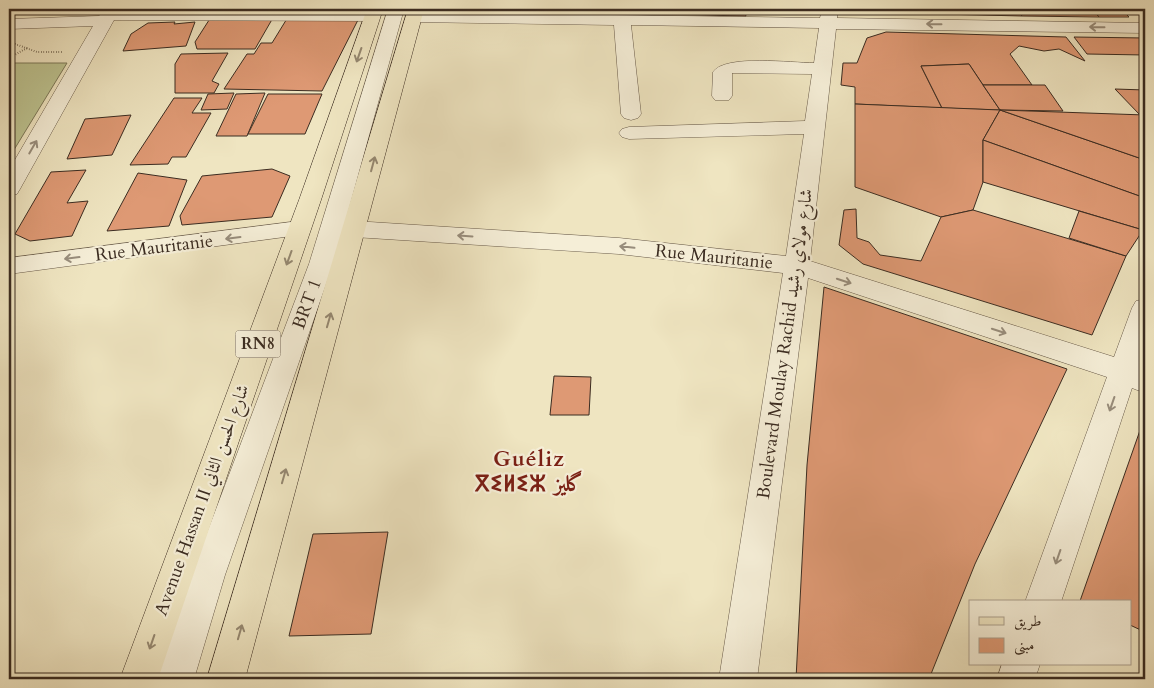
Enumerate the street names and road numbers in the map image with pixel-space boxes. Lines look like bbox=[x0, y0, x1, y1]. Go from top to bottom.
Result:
street label: Boulevard Moulay Rachid شارع مولاي رشيد bbox=[751, 187, 821, 501]
street label: Rue Mauritanie bbox=[94, 228, 214, 268]
street label: Rue Mauritanie bbox=[654, 238, 774, 276]
street label: BRT 1 bbox=[286, 275, 328, 333]
road number: RN8 bbox=[236, 330, 280, 358]
street label: Avenue Hassan II شارع الحسن الثاني bbox=[148, 381, 257, 620]

